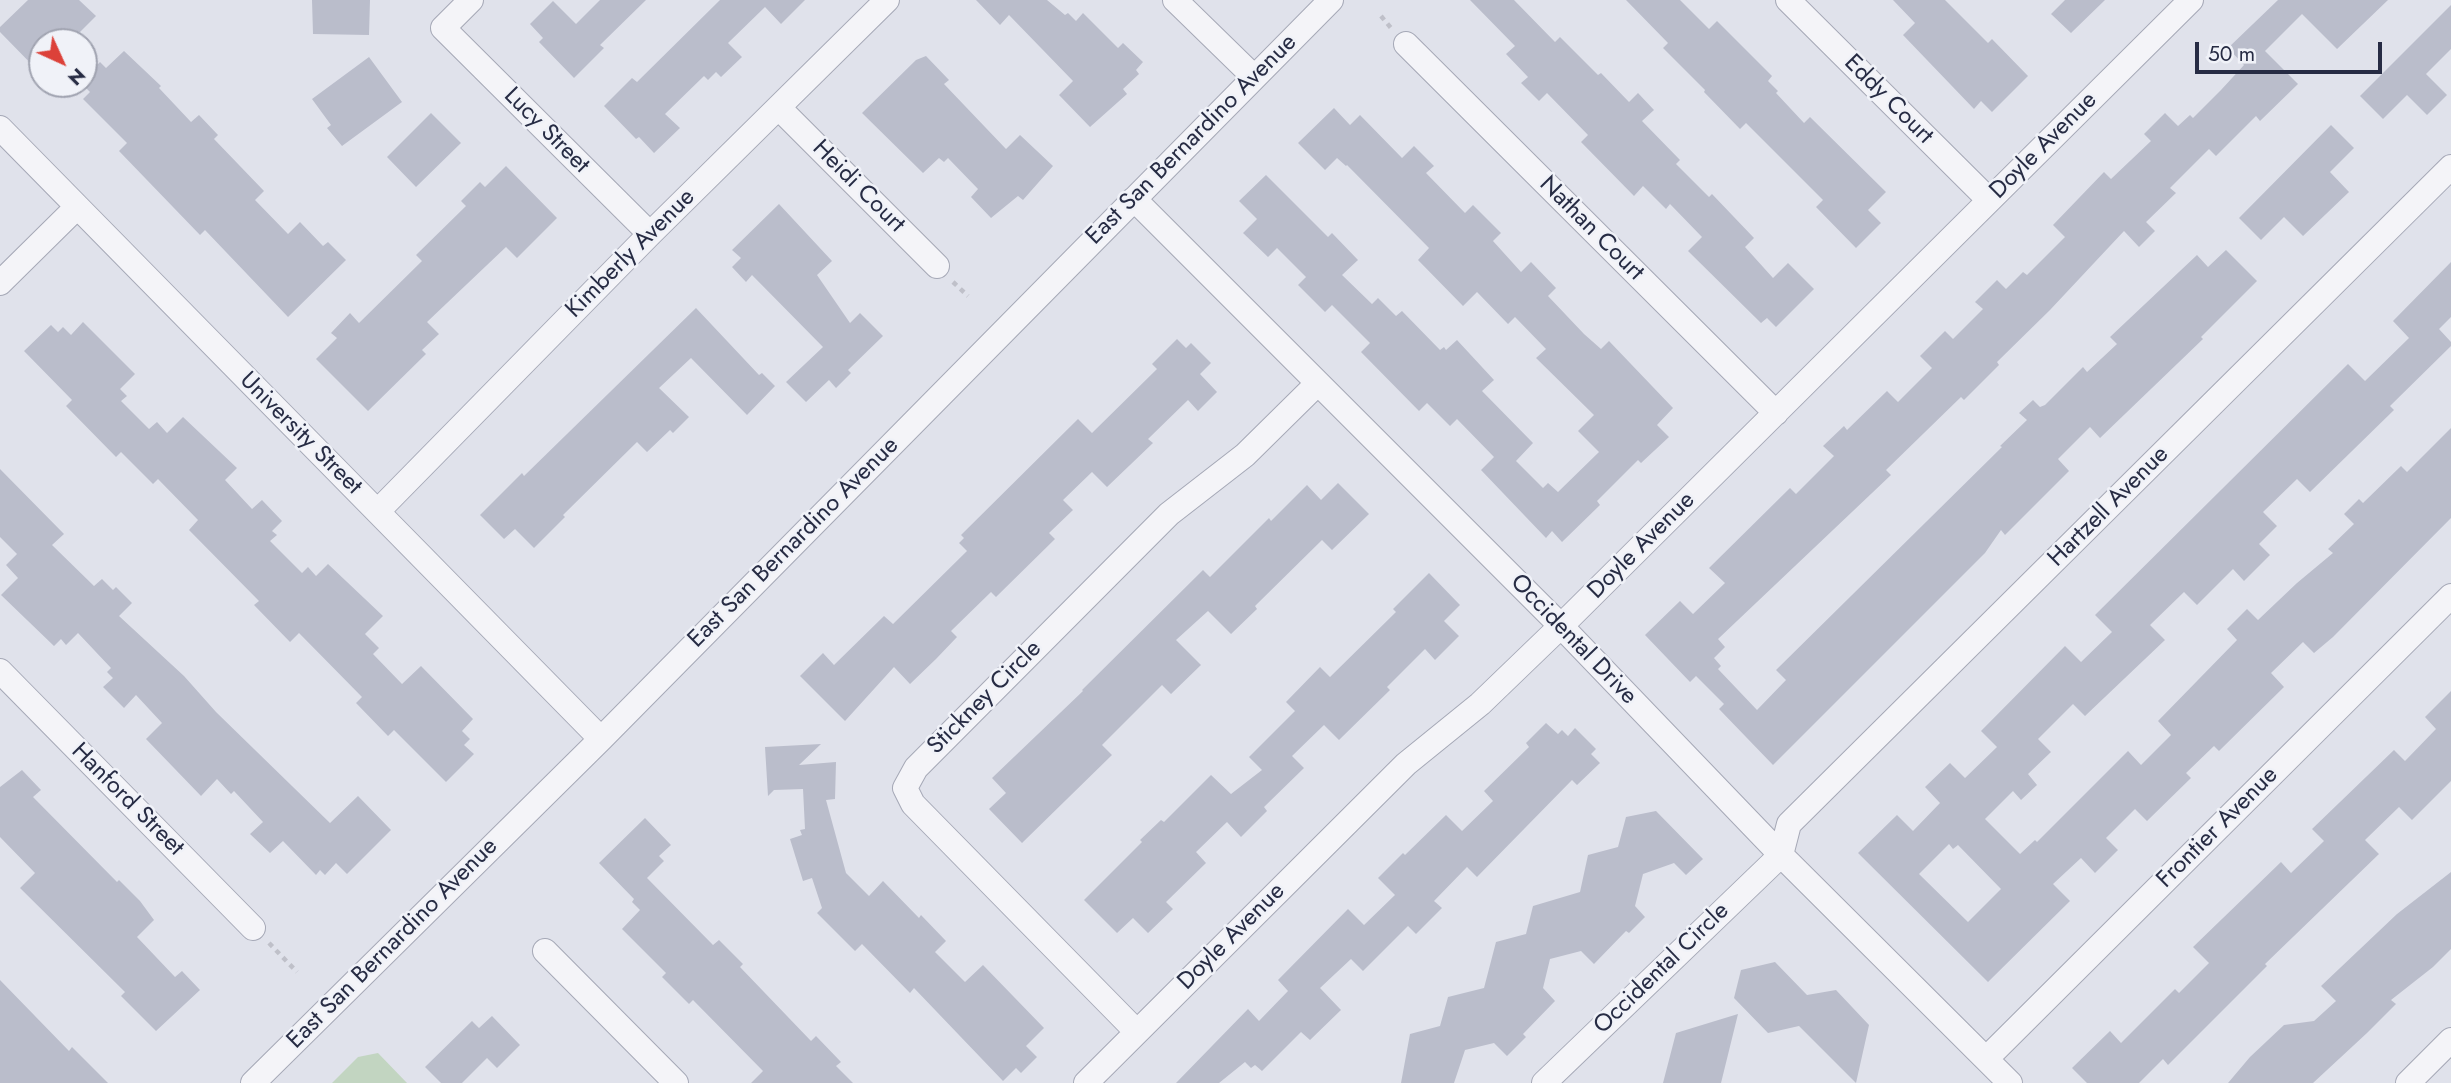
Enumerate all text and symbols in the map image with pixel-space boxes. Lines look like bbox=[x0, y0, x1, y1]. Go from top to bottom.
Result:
north arrow bbox=[28, 28, 98, 98]
scale bar bbox=[2199, 28, 2386, 72]
street label: East San Bernardino Avenue bbox=[1081, 29, 1303, 251]
text: 50 m bbox=[2208, 39, 2255, 69]
street label: Eddy Court bbox=[1837, 49, 1939, 151]
text: N bbox=[62, 62, 92, 92]
street label: Lucy Street bbox=[497, 82, 595, 180]
street label: Doyle Avenue bbox=[1985, 87, 2103, 205]
street label: Heidi Court bbox=[806, 135, 910, 239]
street label: Nathan Court bbox=[1533, 171, 1649, 287]
street label: Kimberly Avenue bbox=[560, 183, 702, 325]
street label: University Street bbox=[233, 367, 367, 501]
street label: East San Bernardino Avenue bbox=[683, 432, 905, 654]
street label: Hartzell Avenue bbox=[2043, 441, 2175, 573]
street label: Doyle Avenue bbox=[1583, 487, 1701, 605]
street label: Occidental Drive bbox=[1504, 569, 1642, 711]
street label: Stickney Circle bbox=[922, 635, 1048, 761]
street label: Hanford Street bbox=[65, 738, 189, 862]
street label: Frontier Avenue bbox=[2151, 761, 2285, 895]
street label: East San Bernardino Avenue bbox=[282, 833, 504, 1055]
street label: Doyle Avenue bbox=[1173, 878, 1291, 996]
street label: Occidental Circle bbox=[1588, 897, 1736, 1041]

